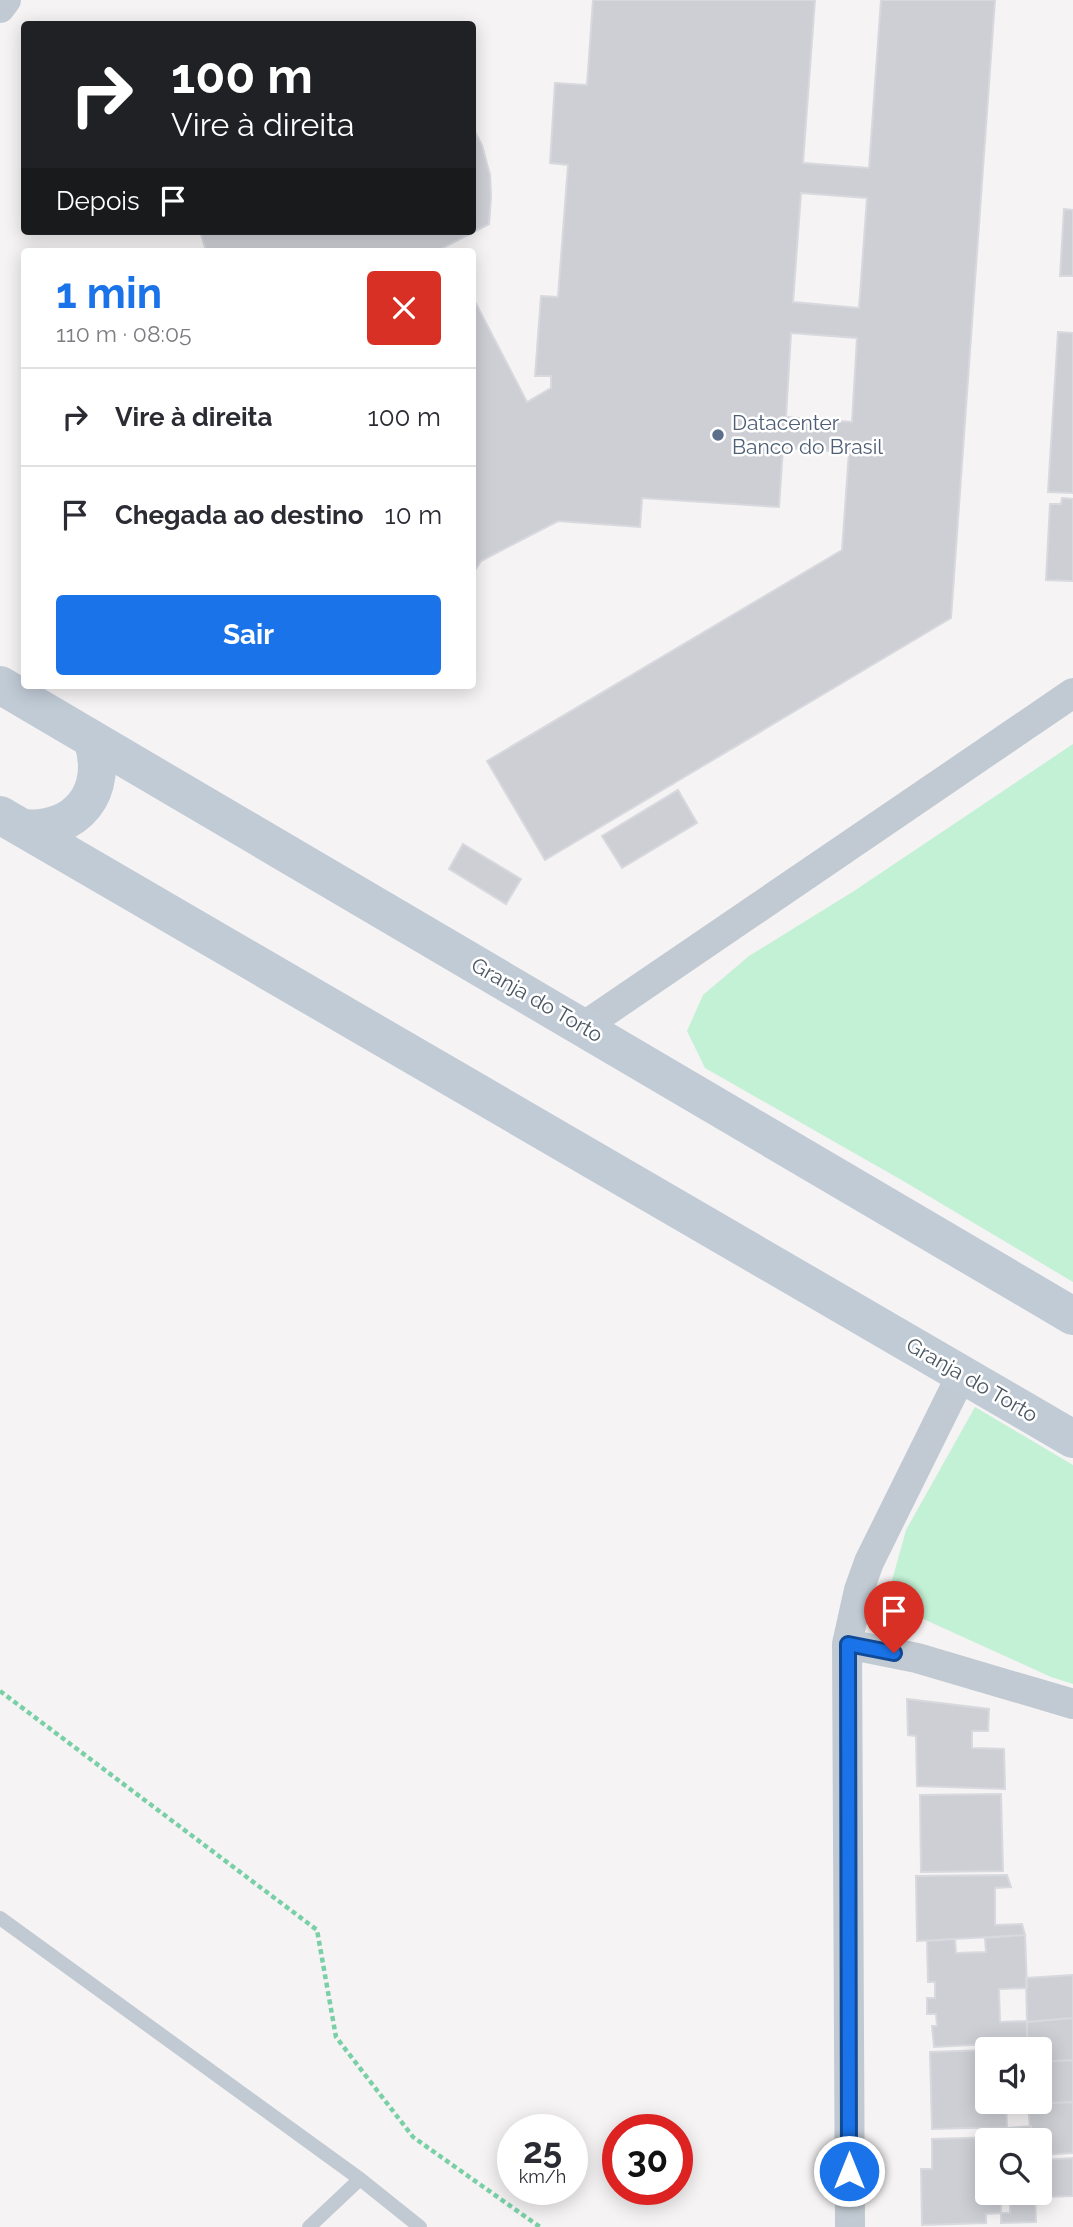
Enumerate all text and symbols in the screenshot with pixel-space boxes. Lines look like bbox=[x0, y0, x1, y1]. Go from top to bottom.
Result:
text: 100 m bbox=[171, 47, 313, 104]
icon: right bbox=[56, 49, 147, 140]
text: Vire à direita bbox=[171, 106, 354, 143]
icon: arrive bbox=[154, 182, 192, 220]
text: Depois bbox=[56, 186, 140, 216]
text: 1 min bbox=[56, 269, 162, 318]
button: close bbox=[367, 271, 441, 345]
text: 110 m · 08:05 bbox=[56, 320, 192, 347]
icon: right bbox=[56, 398, 94, 436]
text: Vire à direita bbox=[115, 402, 272, 432]
text: 100 m bbox=[368, 402, 441, 432]
place label: Datacenter Banco do Brasil bbox=[732, 410, 883, 459]
marker: Datacenter Banco do Brasil bbox=[710, 427, 726, 443]
icon: arrive bbox=[56, 496, 94, 534]
text: Chegada ao destino bbox=[115, 500, 364, 530]
text: 10 m bbox=[385, 500, 442, 530]
button: Sair bbox=[56, 595, 441, 675]
street label: Granja do Torto bbox=[467, 952, 607, 1047]
street label: Granja do Torto bbox=[902, 1332, 1042, 1427]
pin bbox=[864, 1581, 924, 1653]
icon: arrive bbox=[875, 1592, 913, 1630]
map controls bbox=[975, 2037, 1052, 2205]
button: sound bbox=[975, 2037, 1052, 2114]
speed limit sign: 30 bbox=[602, 2114, 693, 2205]
button: search bbox=[975, 2128, 1052, 2205]
text: 25 bbox=[523, 2130, 562, 2171]
position arrow bbox=[812, 2134, 886, 2208]
text: km/h bbox=[519, 2166, 566, 2187]

